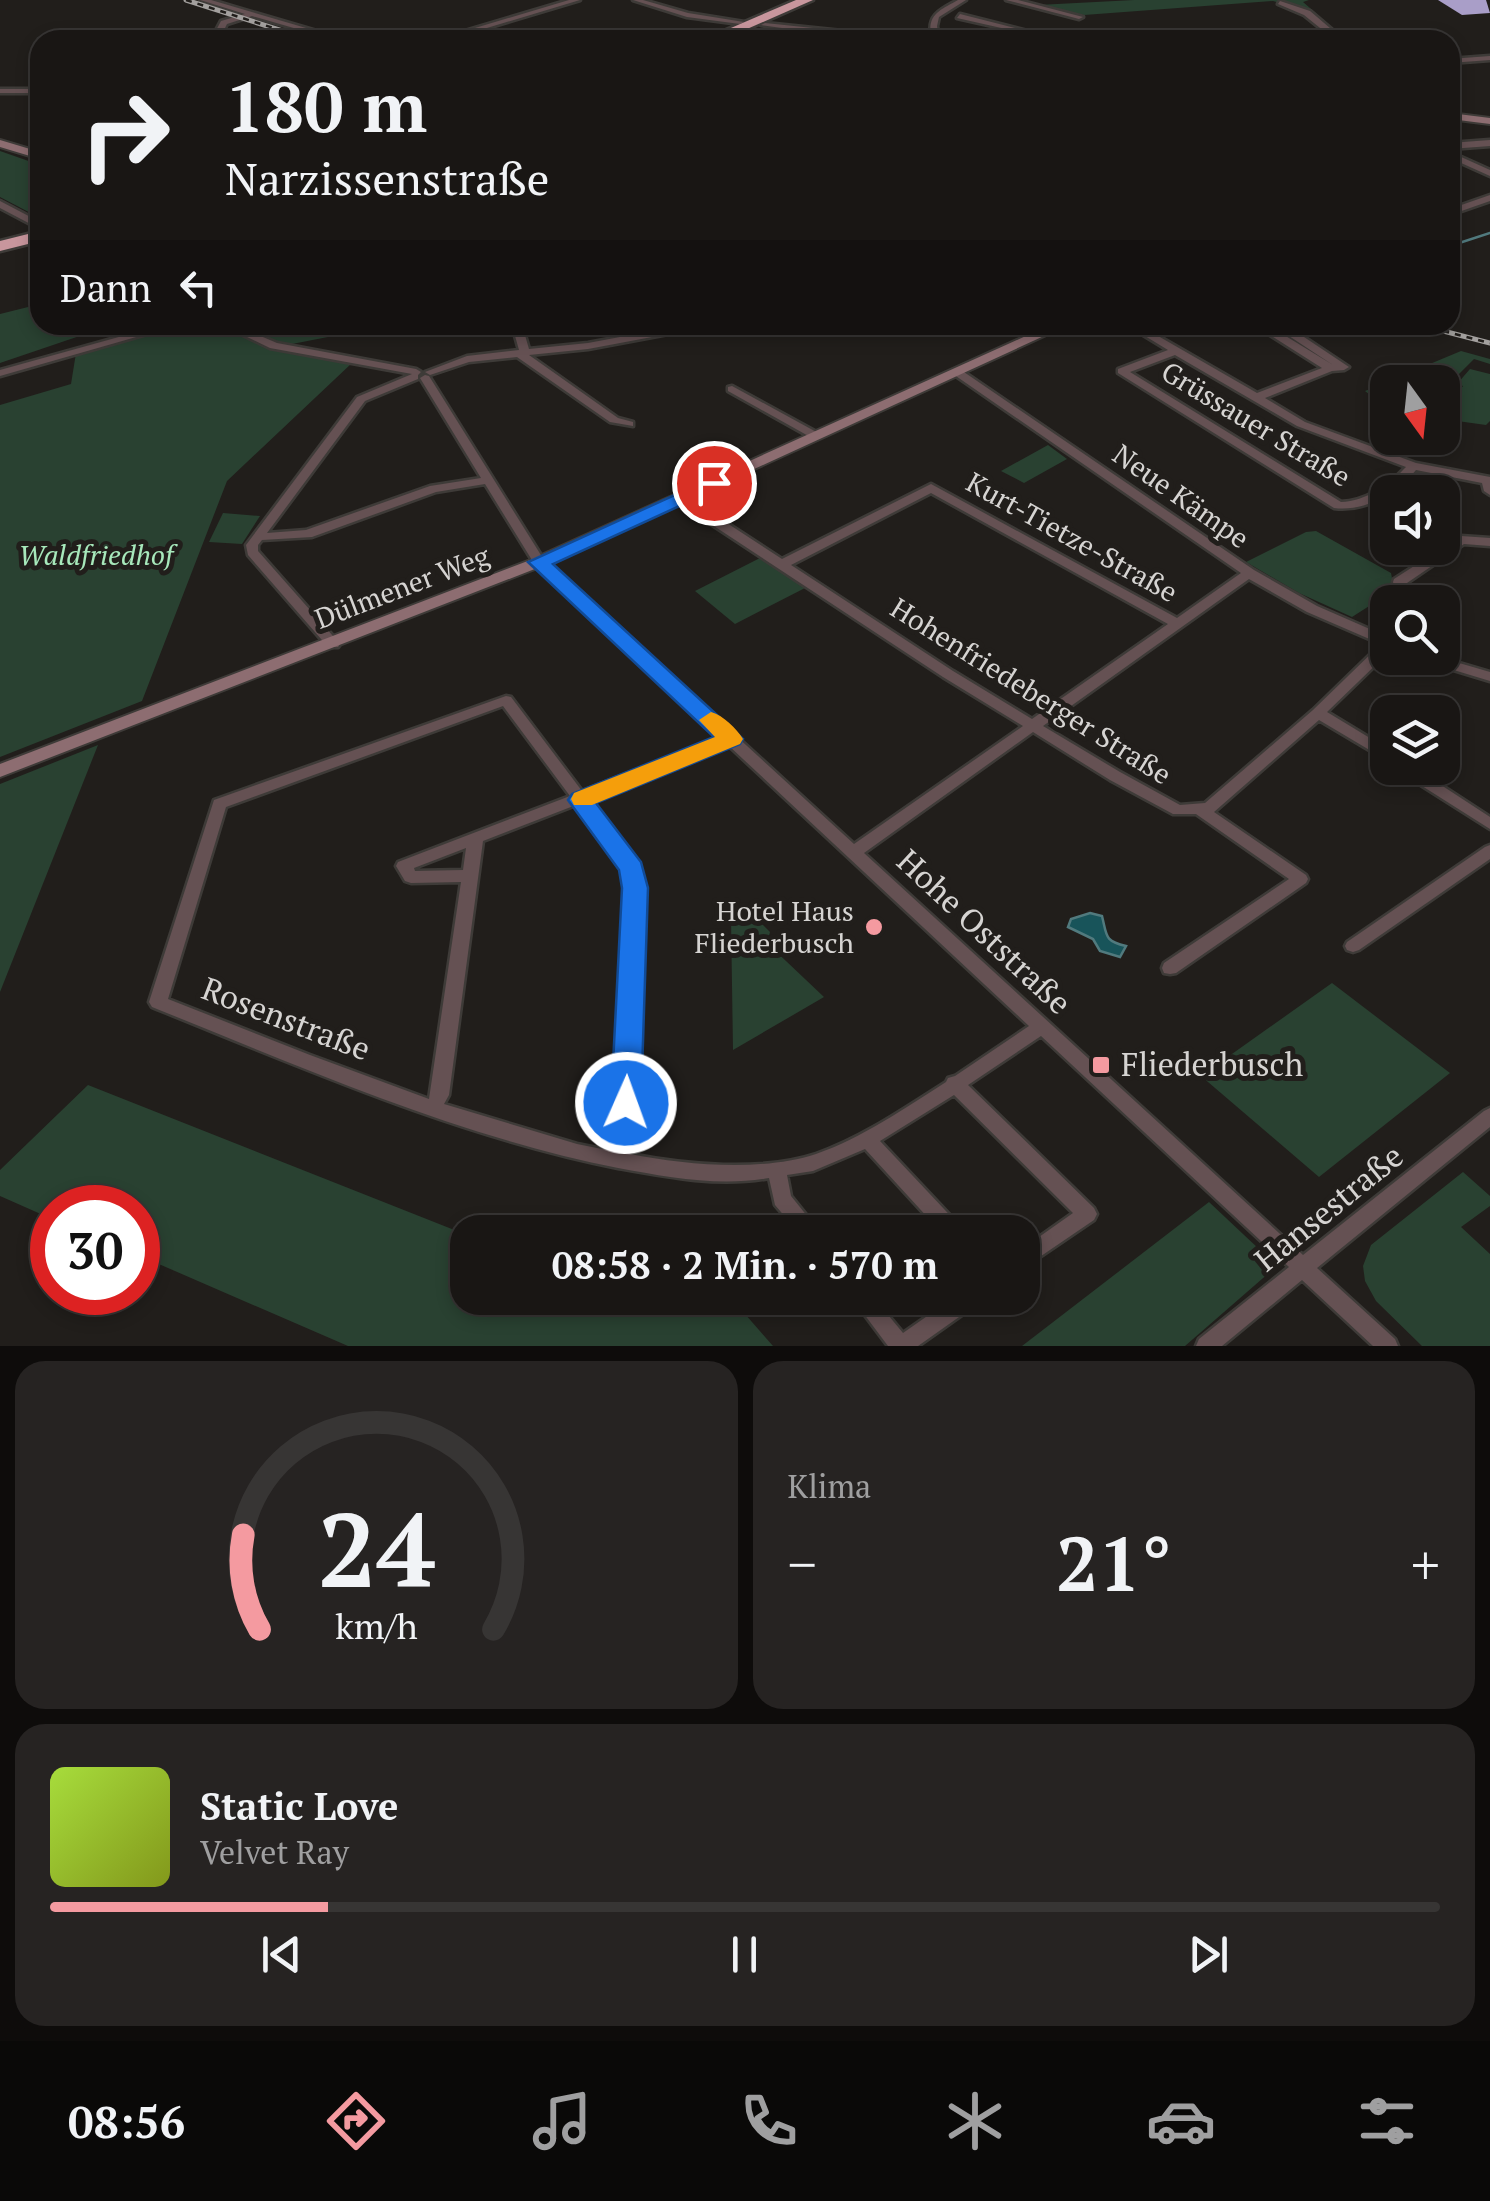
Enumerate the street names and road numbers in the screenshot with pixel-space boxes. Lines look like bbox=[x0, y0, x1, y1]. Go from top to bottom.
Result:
street label: Grüssauer Straße bbox=[1155, 352, 1358, 495]
street label: Neue Kämpe bbox=[1106, 435, 1257, 556]
street label: Kurt-Tietze-Straße bbox=[960, 463, 1184, 610]
street label: Dülmener Weg bbox=[309, 536, 496, 637]
street label: Hohenfriedeberger Straße bbox=[884, 589, 1179, 792]
street label: Hohe Oststraße bbox=[889, 840, 1081, 1023]
street label: Rosenstraße bbox=[196, 967, 377, 1069]
street label: Hansestraße bbox=[1246, 1135, 1411, 1280]

